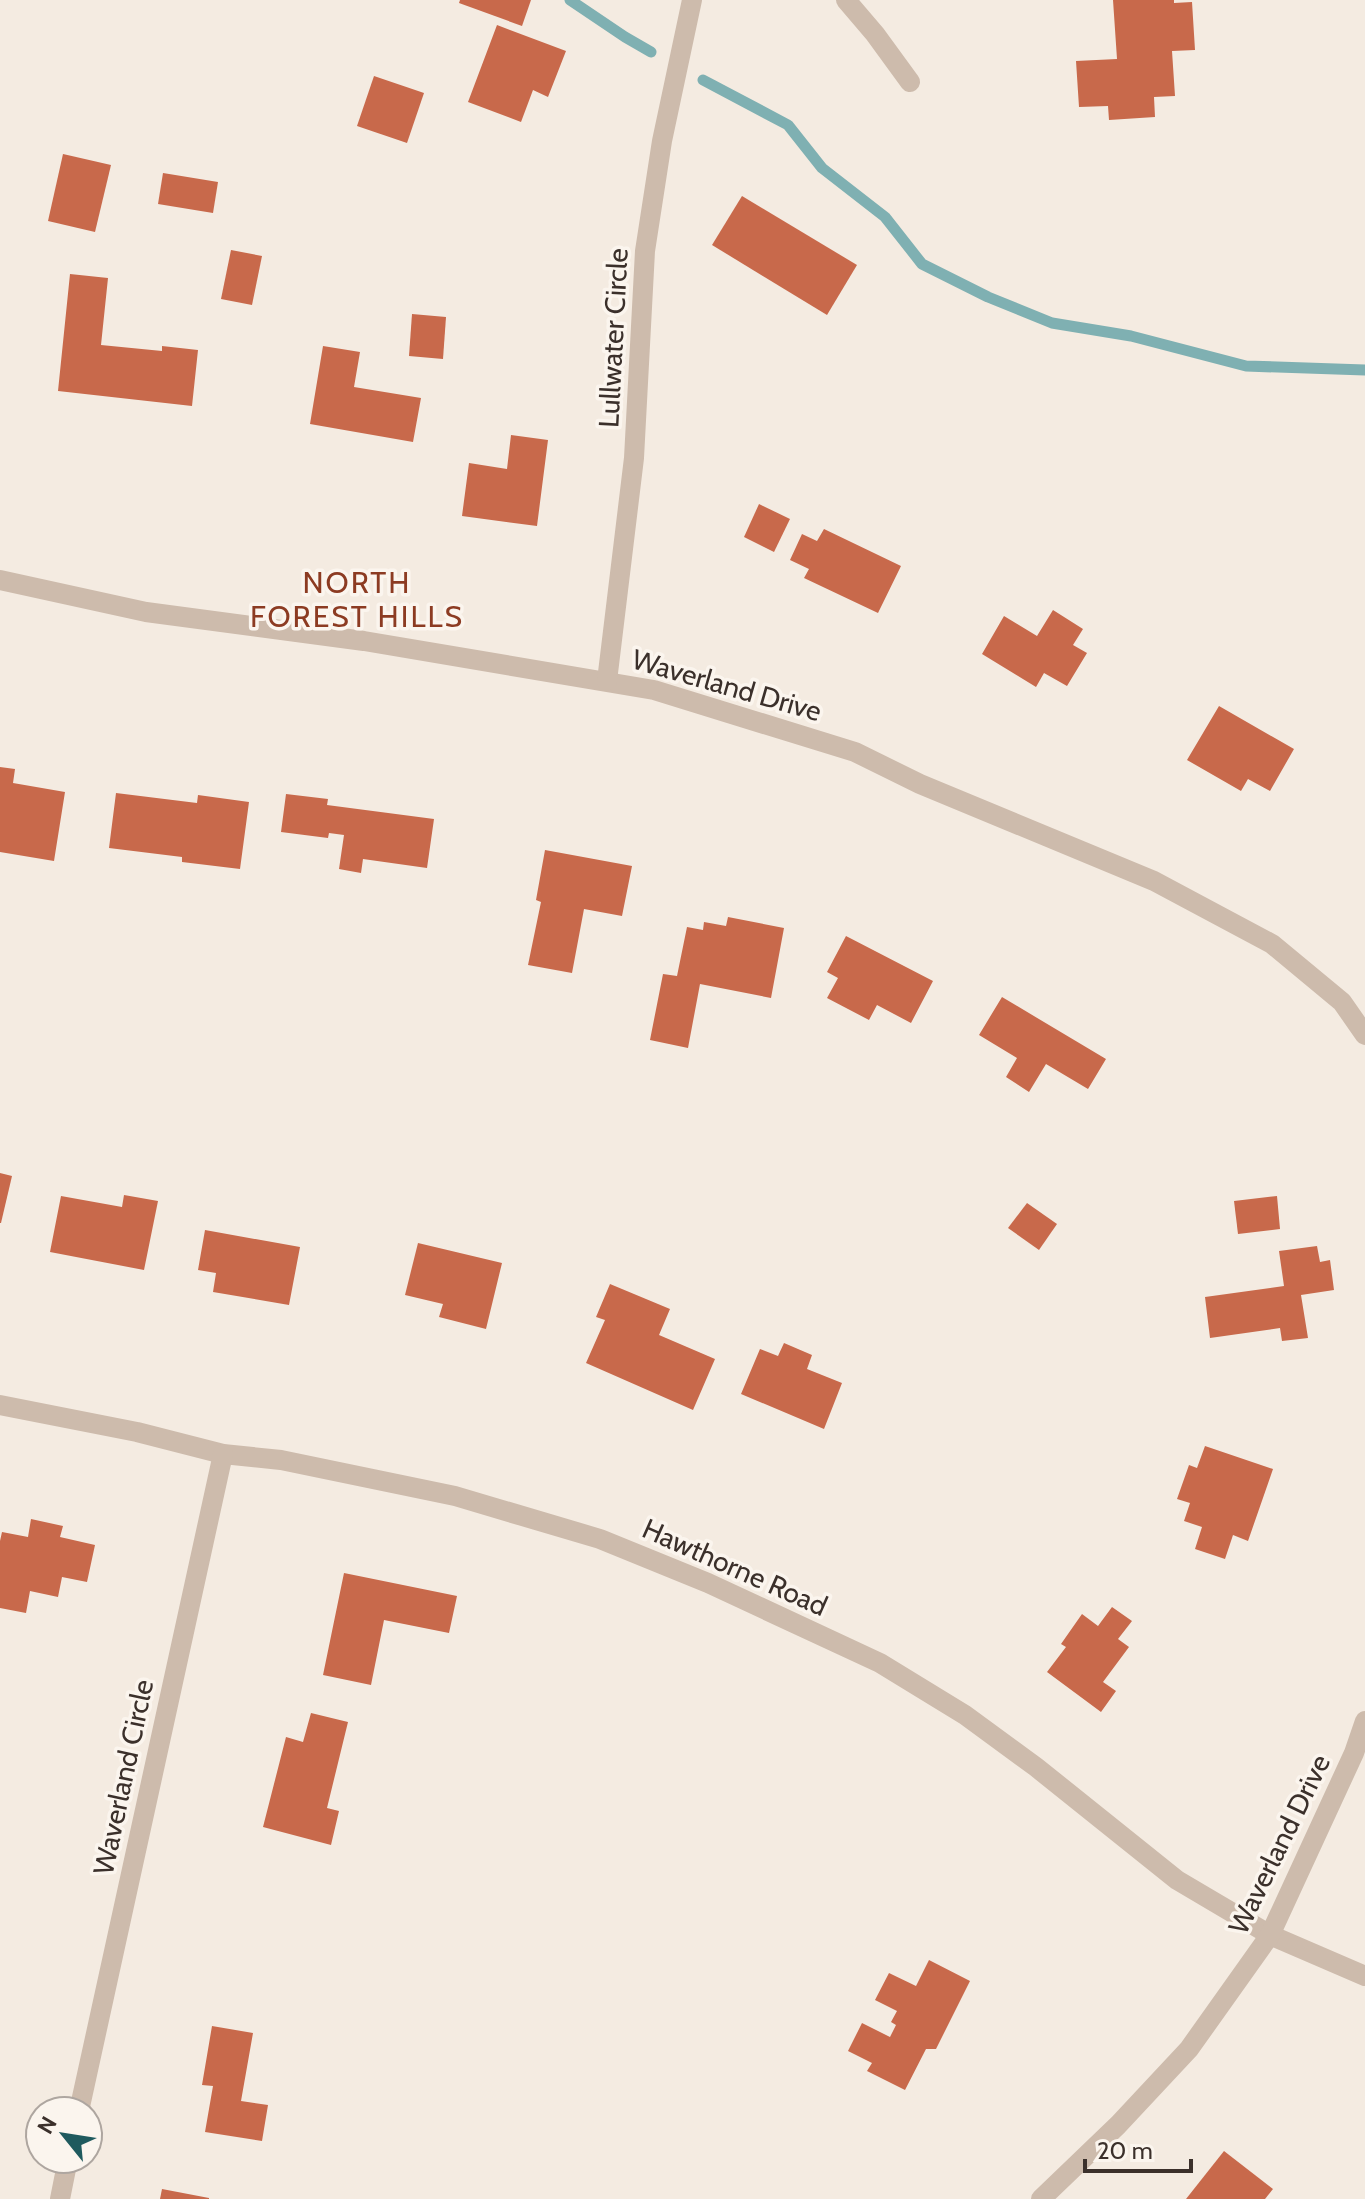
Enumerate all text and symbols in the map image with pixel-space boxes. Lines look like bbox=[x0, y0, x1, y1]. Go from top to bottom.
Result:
street label: Lullwater Circle bbox=[591, 247, 635, 429]
district label: NORTH FOREST HILLS bbox=[250, 564, 464, 635]
street label: Waverland Drive bbox=[628, 642, 826, 728]
street label: Hawthorne Road bbox=[637, 1511, 833, 1623]
street label: Waverland Circle bbox=[86, 1676, 160, 1878]
street label: Waverland Drive bbox=[1221, 1749, 1337, 1939]
north arrow bbox=[24, 2095, 104, 2175]
text: N bbox=[32, 2112, 63, 2139]
scale bar bbox=[1085, 2123, 1191, 2173]
text: 20 m bbox=[1097, 2136, 1153, 2165]

